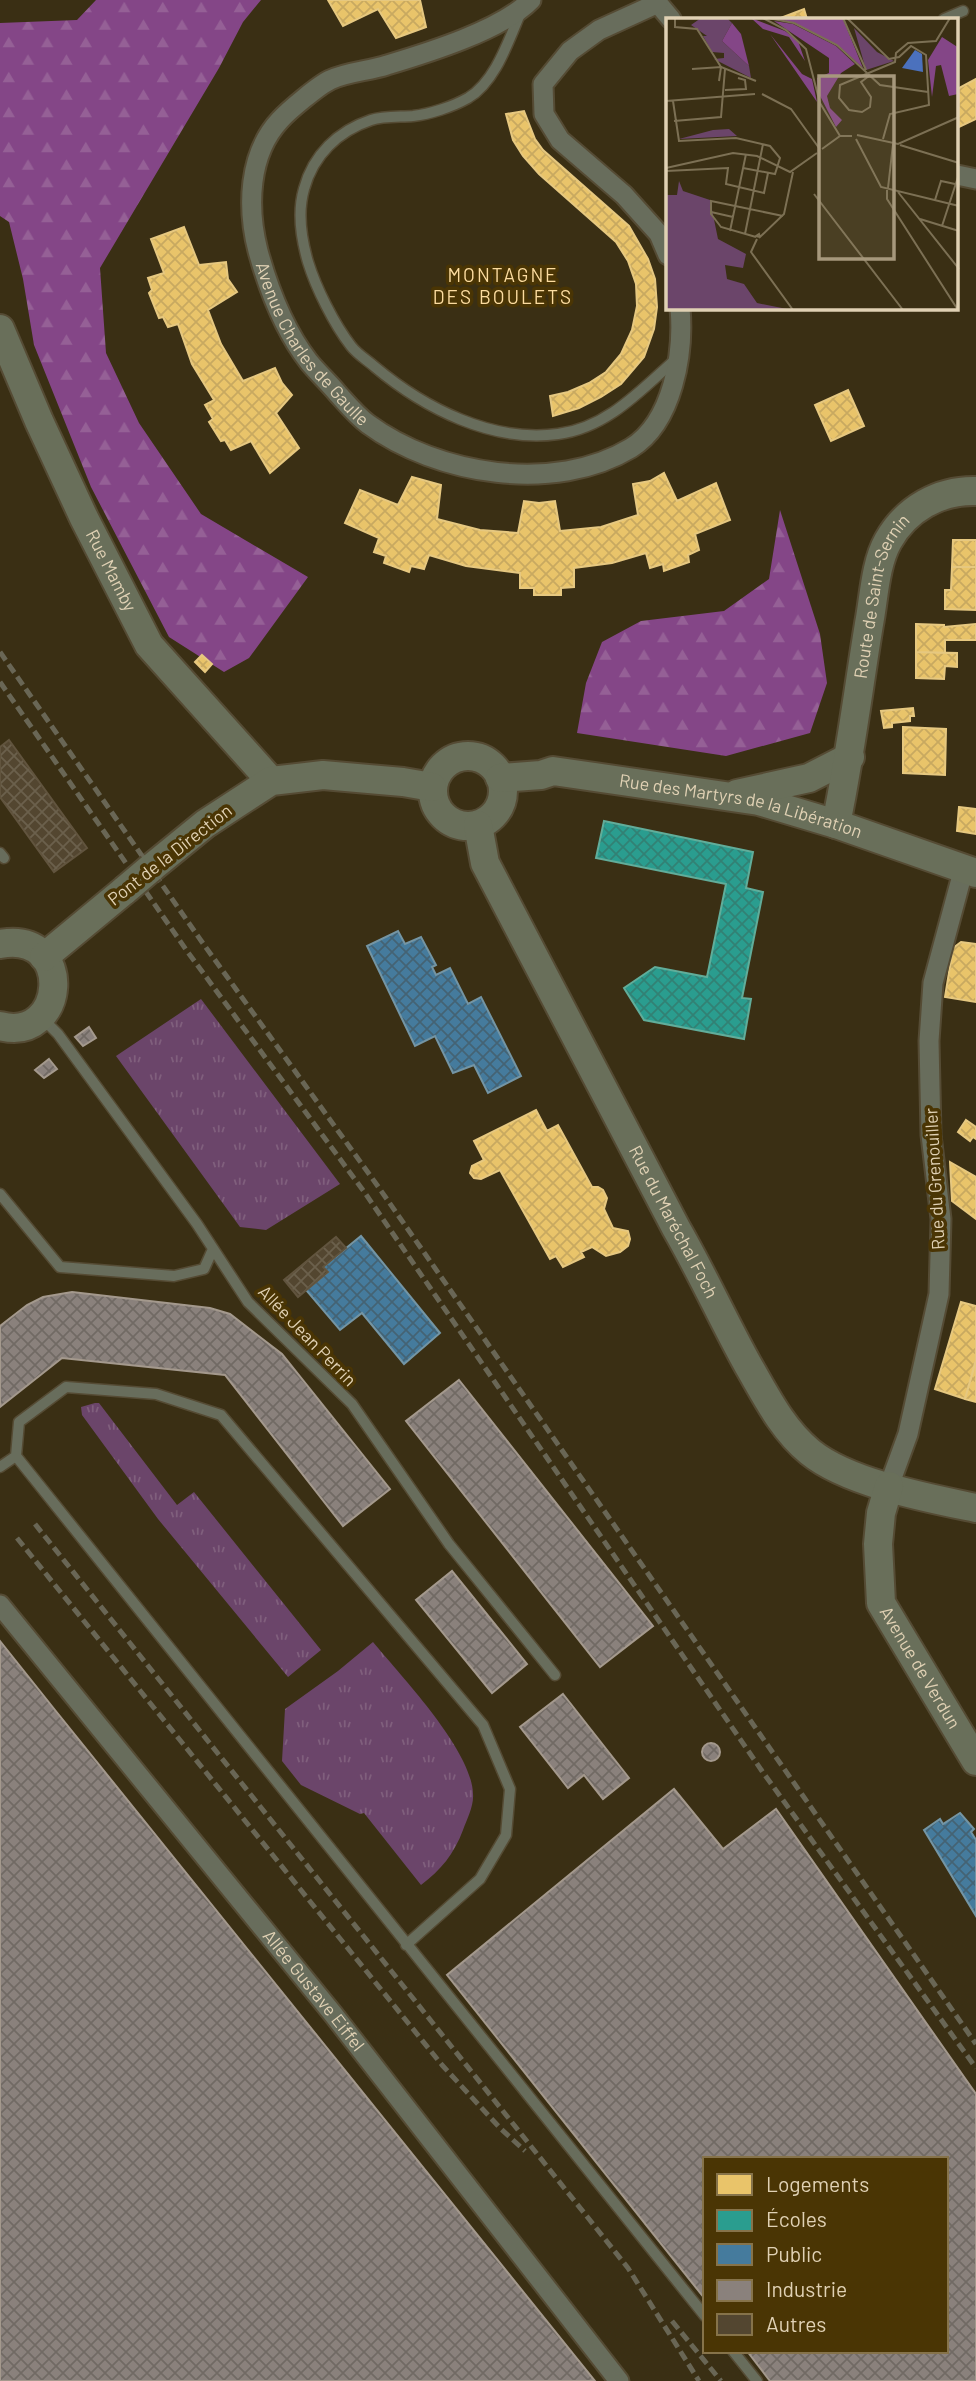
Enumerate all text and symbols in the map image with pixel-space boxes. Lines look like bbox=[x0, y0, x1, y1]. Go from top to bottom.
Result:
inset map bbox=[666, 18, 958, 310]
street label: Avenue Charles de Gaulle bbox=[252, 259, 374, 430]
district label: MONTAGNE DES BOULETS bbox=[433, 263, 573, 308]
street label: Route de Saint-Sernin bbox=[849, 509, 914, 680]
street label: Rue Mamby bbox=[82, 526, 142, 615]
street label: Rue des Martyrs de la Libération bbox=[618, 769, 865, 842]
street label: Pont de la Direction bbox=[103, 799, 236, 910]
street label: Rue du Grenouiller bbox=[919, 1107, 949, 1251]
street label: Rue du Maréchal Foch bbox=[625, 1141, 723, 1302]
street label: Allée Jean Perrin bbox=[254, 1280, 361, 1390]
street label: Avenue de Verdun bbox=[876, 1602, 966, 1732]
street label: Allée Gustave Eiffel bbox=[259, 1925, 370, 2055]
legend bbox=[703, 2157, 948, 2353]
text: Logements bbox=[766, 2171, 869, 2196]
text: Écoles bbox=[766, 2206, 827, 2231]
text: Public bbox=[766, 2241, 822, 2266]
text: Industrie bbox=[766, 2276, 847, 2301]
text: Autres bbox=[766, 2311, 826, 2336]

